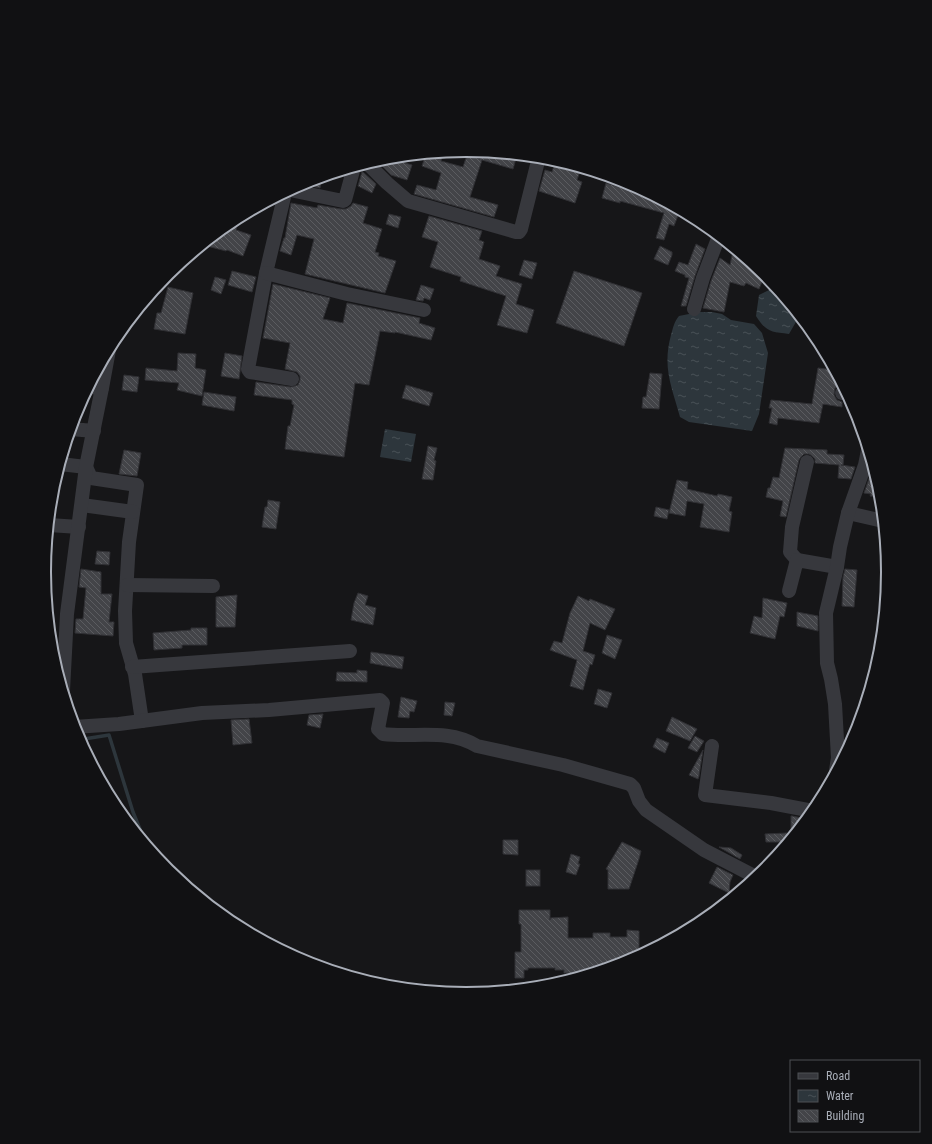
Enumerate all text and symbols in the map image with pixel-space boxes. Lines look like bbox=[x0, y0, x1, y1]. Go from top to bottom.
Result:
legend bbox=[790, 1060, 920, 1132]
text: Road bbox=[826, 1069, 850, 1083]
text: Water bbox=[826, 1089, 854, 1103]
text: Building bbox=[826, 1109, 864, 1123]

